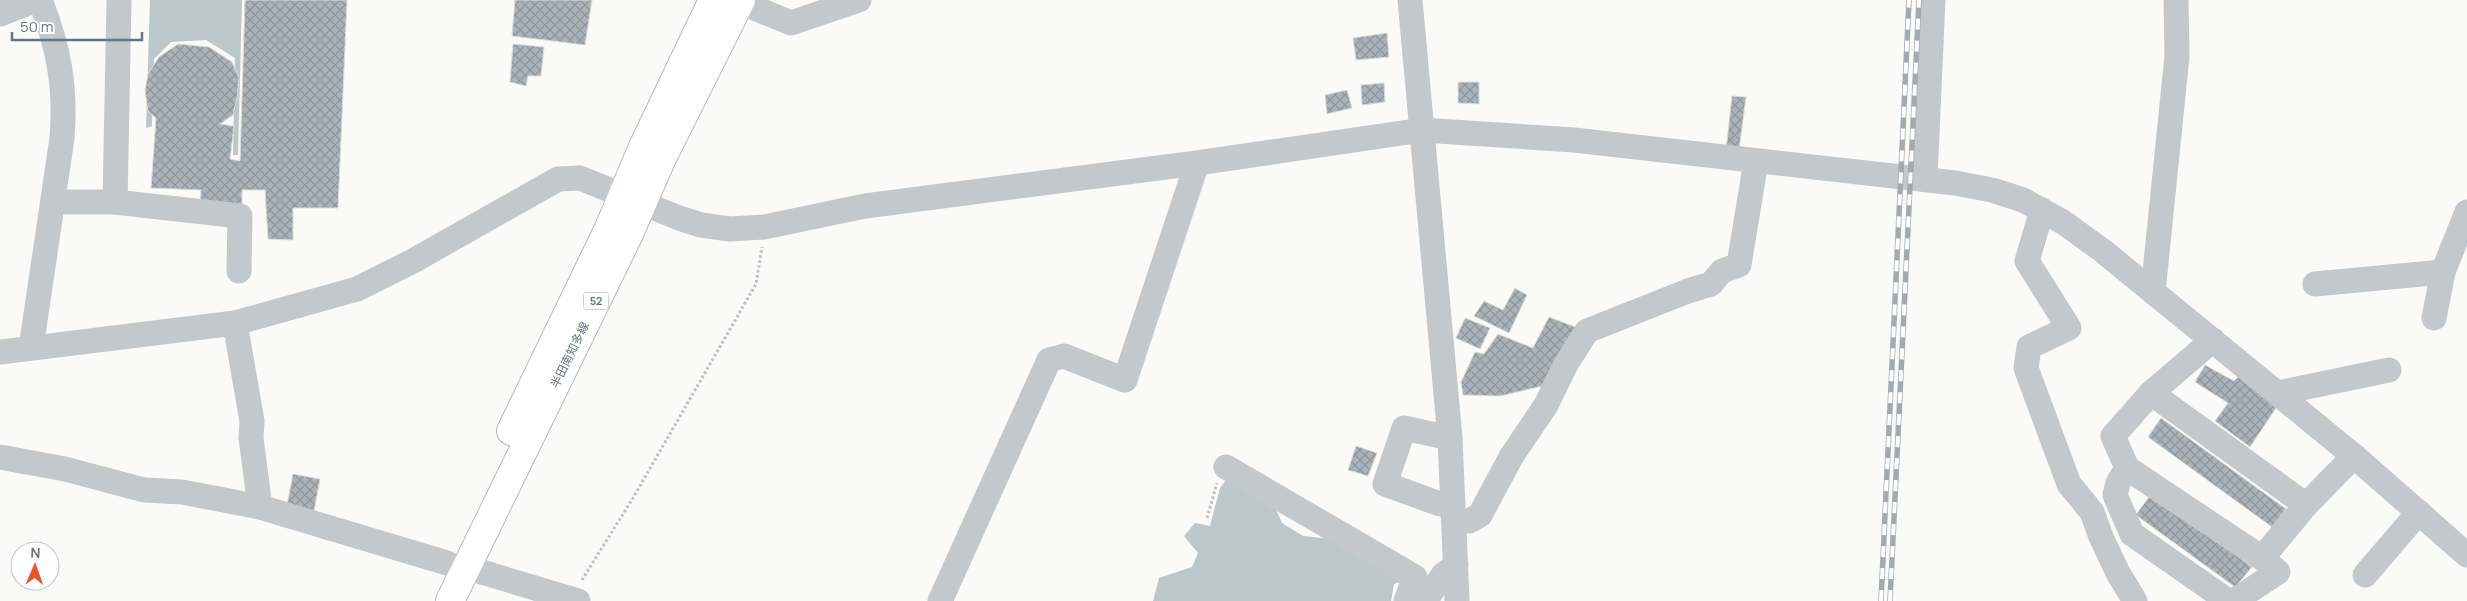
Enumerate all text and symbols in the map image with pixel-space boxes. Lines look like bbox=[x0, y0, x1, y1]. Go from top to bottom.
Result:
scale bar bbox=[12, 10, 142, 42]
text: 50 m bbox=[20, 16, 54, 37]
road number: 52 bbox=[584, 292, 608, 310]
street label: 半田南知多線 bbox=[546, 319, 593, 391]
north arrow bbox=[10, 541, 60, 591]
text: N bbox=[30, 543, 41, 562]

